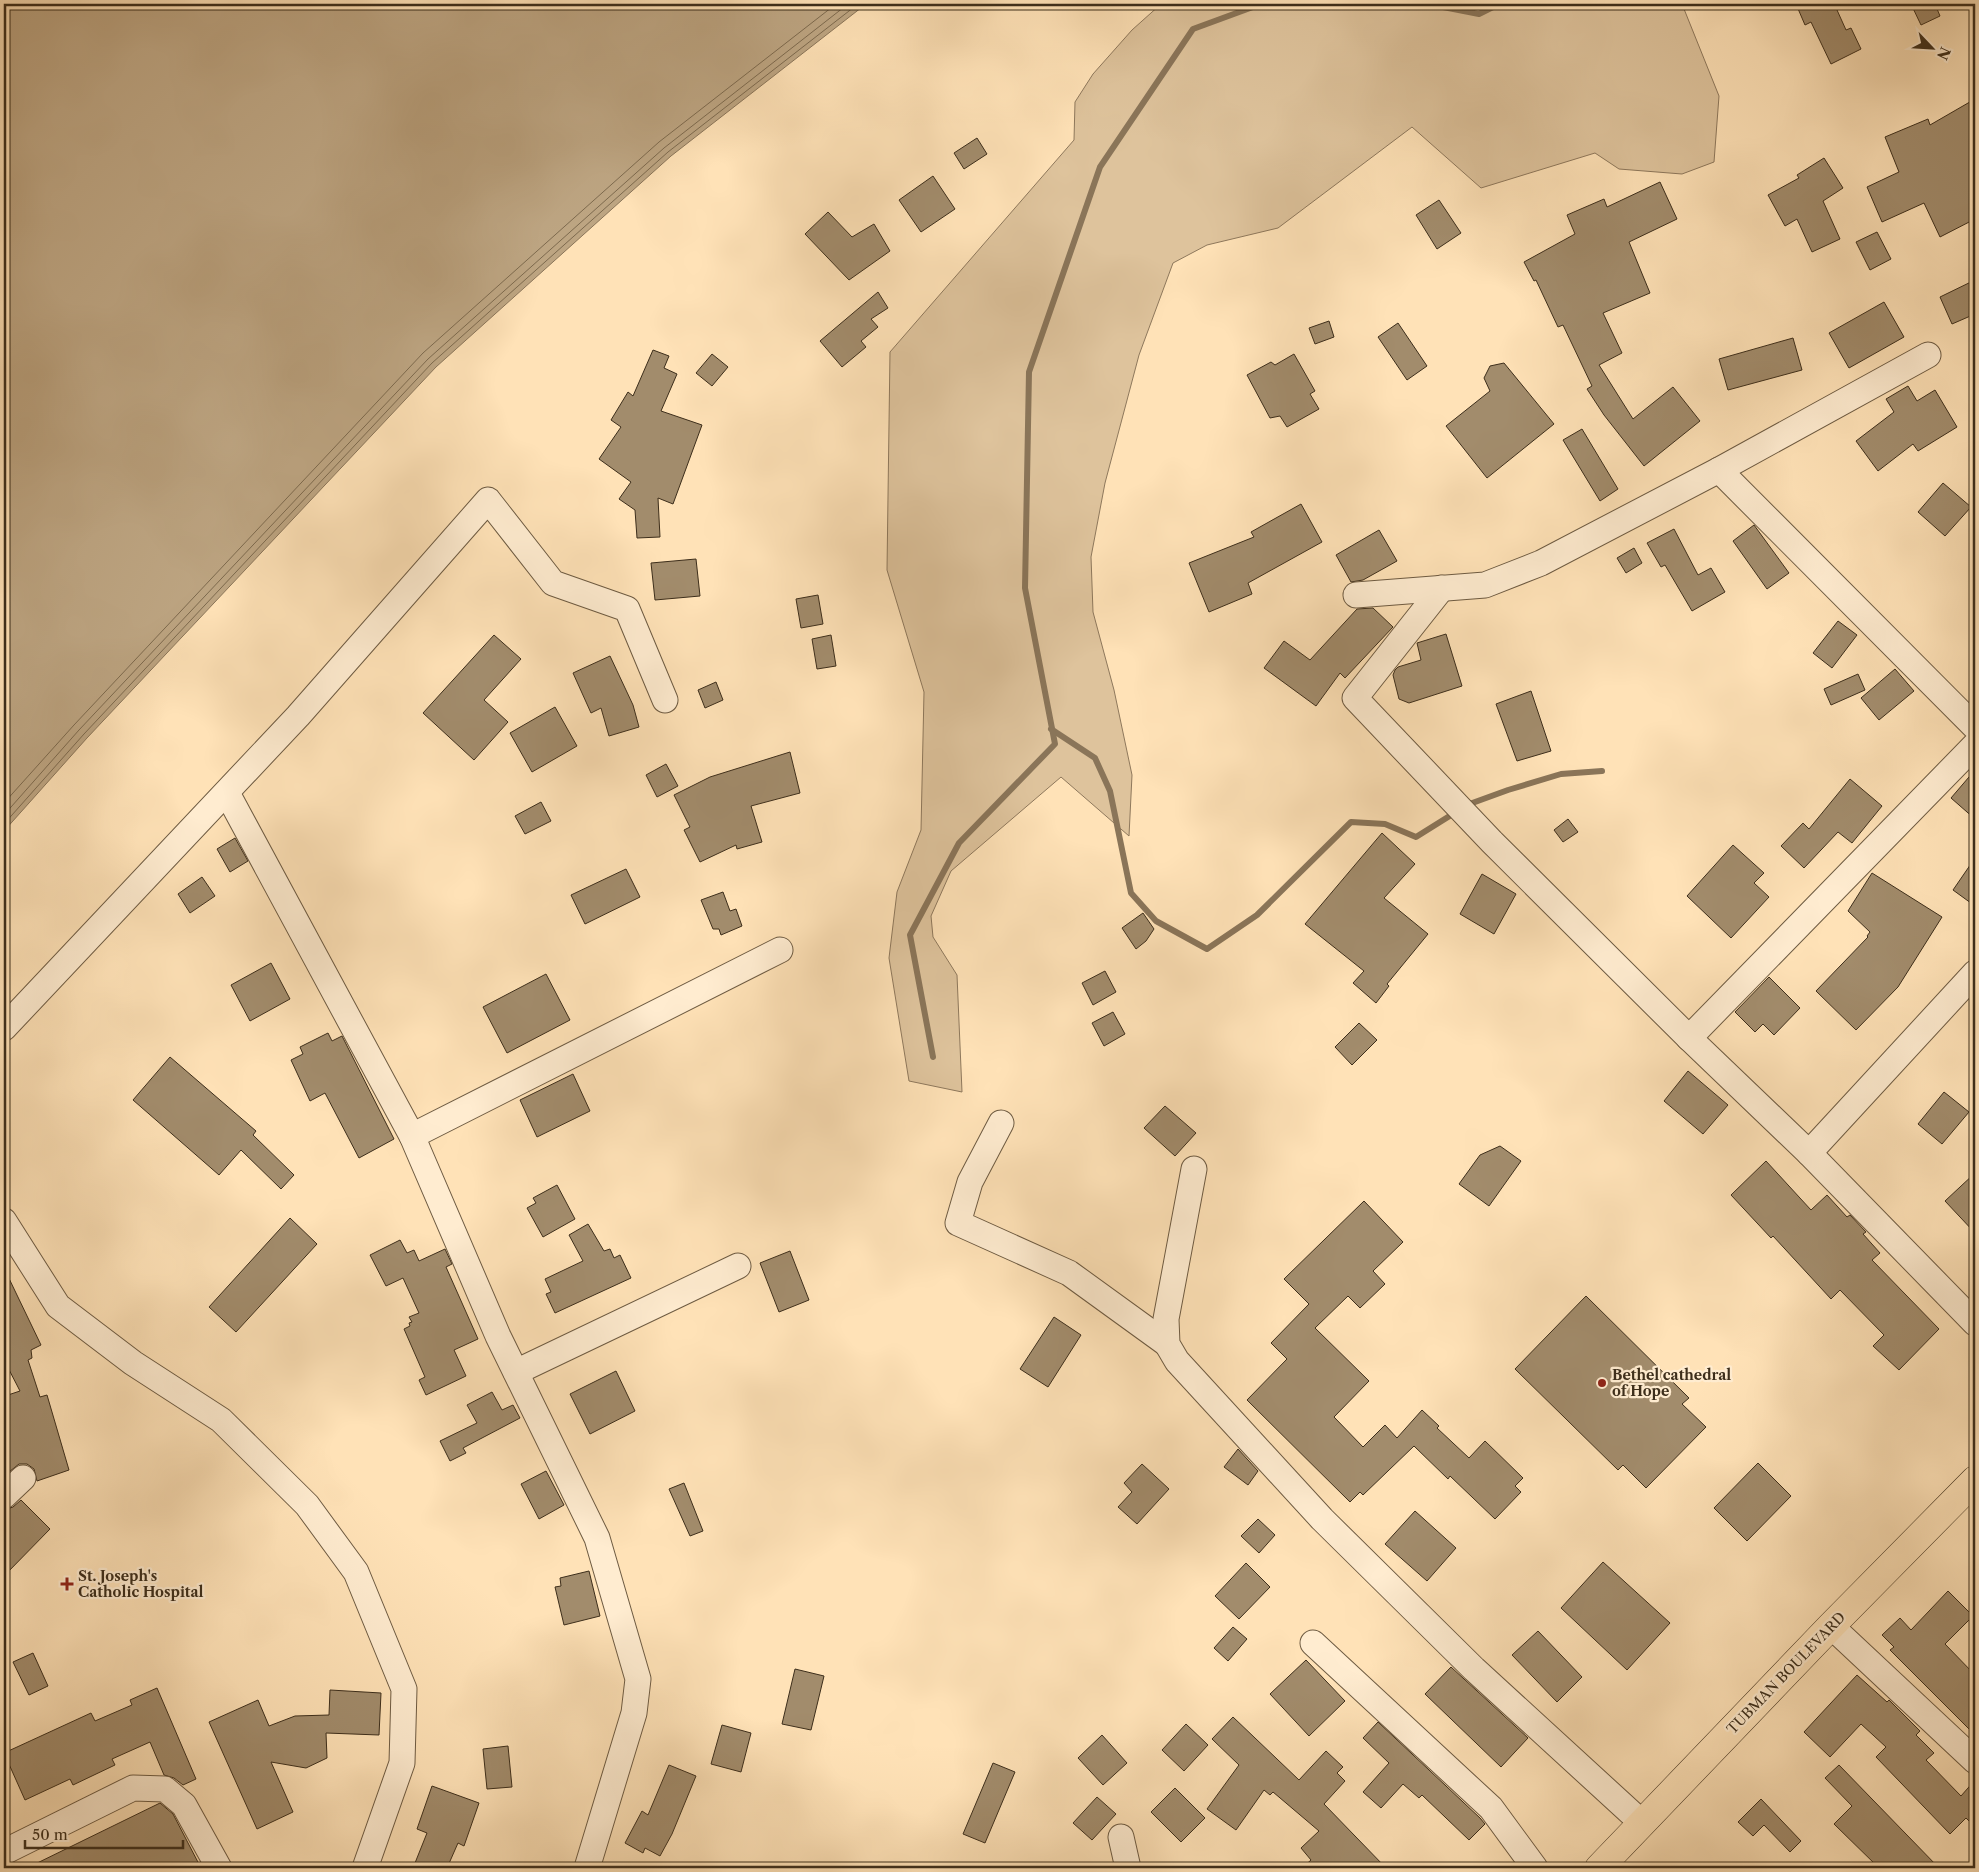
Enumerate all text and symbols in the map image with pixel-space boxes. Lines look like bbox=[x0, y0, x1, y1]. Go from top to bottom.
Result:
north arrow bbox=[1906, 22, 1956, 72]
text: N bbox=[1933, 44, 1955, 63]
place label: Bethel cathedral of Hope bbox=[1612, 1366, 1731, 1400]
marker: Bethel cathedral of Hope bbox=[1596, 1377, 1608, 1389]
place label: St. Joseph's Catholic Hospital bbox=[78, 1567, 204, 1601]
marker: St. Joseph's Catholic Hospital bbox=[60, 1577, 74, 1591]
street label: TUBMAN BOULEVARD bbox=[1723, 1608, 1849, 1738]
scale bar bbox=[25, 1817, 182, 1849]
text: 50 m bbox=[32, 1825, 68, 1844]

